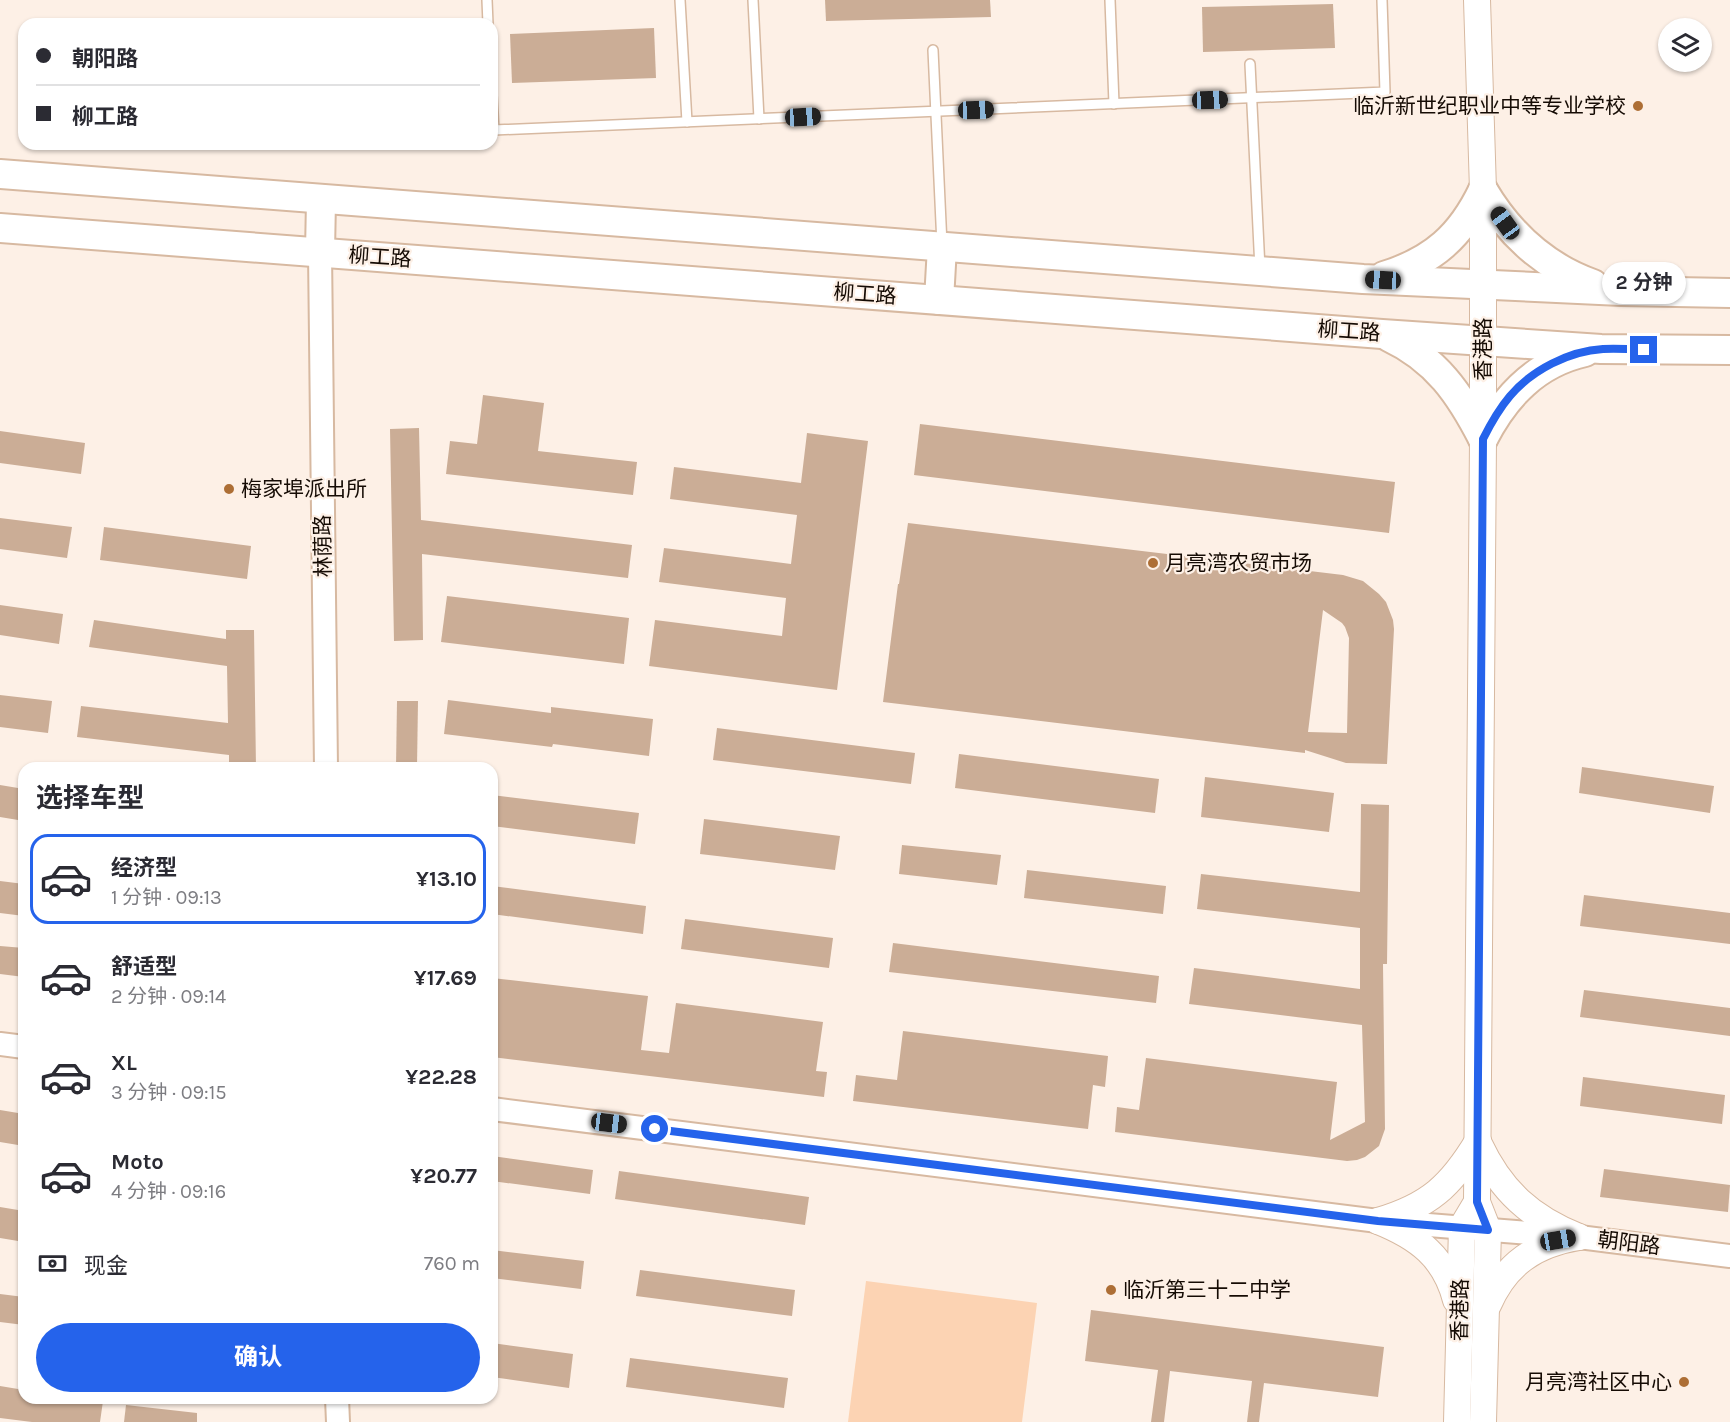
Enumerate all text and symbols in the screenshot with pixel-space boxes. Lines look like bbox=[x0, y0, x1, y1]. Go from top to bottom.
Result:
map controls bbox=[1658, 18, 1712, 72]
button: layers bbox=[1658, 18, 1712, 72]
text: 朝阳路 bbox=[72, 46, 138, 72]
car bbox=[1192, 90, 1228, 110]
place label: 临沂新世纪职业中等专业学校 bbox=[1353, 94, 1626, 118]
marker: 临沂新世纪职业中等专业学校 bbox=[1631, 99, 1645, 113]
car bbox=[958, 100, 994, 120]
text: 柳工路 bbox=[72, 104, 138, 130]
car bbox=[785, 107, 821, 127]
car bbox=[1487, 203, 1523, 243]
street label: 柳工路 bbox=[348, 243, 412, 271]
callout: 2 分钟 bbox=[1602, 263, 1686, 305]
car bbox=[1365, 270, 1401, 290]
text: 2 分钟 bbox=[1615, 271, 1673, 294]
street label: 柳工路 bbox=[833, 280, 897, 308]
street label: 柳工路 bbox=[1317, 317, 1381, 345]
street label: 香港路 bbox=[1471, 318, 1495, 381]
route end bbox=[1630, 336, 1657, 363]
place label: 梅家埠派出所 bbox=[241, 477, 367, 501]
marker: 梅家埠派出所 bbox=[222, 482, 236, 496]
street label: 林荫路 bbox=[310, 514, 336, 578]
place label: 月亮湾农贸市场 bbox=[1165, 551, 1312, 575]
marker: 月亮湾农贸市场 bbox=[1146, 556, 1160, 570]
text: 选择车型 bbox=[36, 782, 144, 814]
icon: car bbox=[39, 852, 93, 906]
text: 经济型 bbox=[111, 855, 177, 881]
text: ¥13.10 bbox=[416, 866, 477, 892]
text: 1 分钟 · 09:13 bbox=[111, 886, 222, 909]
icon: car bbox=[39, 951, 93, 1005]
text: 舒适型 bbox=[111, 954, 177, 980]
text: ¥17.69 bbox=[414, 965, 477, 991]
text: 2 分钟 · 09:14 bbox=[111, 985, 226, 1008]
icon: car bbox=[39, 1050, 93, 1104]
text: XL bbox=[111, 1050, 137, 1076]
text: ¥22.28 bbox=[405, 1064, 477, 1090]
text: 3 分钟 · 09:15 bbox=[111, 1081, 227, 1104]
car bbox=[590, 1112, 628, 1134]
route start bbox=[641, 1115, 668, 1142]
icon: car bbox=[39, 1149, 93, 1203]
text: Moto bbox=[111, 1149, 164, 1175]
text: ¥20.77 bbox=[410, 1163, 477, 1189]
text: 4 分钟 · 09:16 bbox=[111, 1180, 226, 1203]
street label: 朝阳路 bbox=[1596, 1227, 1662, 1259]
car bbox=[1539, 1228, 1577, 1252]
icon: cash bbox=[36, 1247, 69, 1280]
text: 760 m bbox=[424, 1252, 480, 1275]
text: 现金 bbox=[84, 1253, 128, 1279]
place label: 临沂第三十二中学 bbox=[1123, 1278, 1291, 1302]
street label: 香港路 bbox=[1447, 1278, 1473, 1342]
marker: 临沂第三十二中学 bbox=[1104, 1283, 1118, 1297]
button: 确认 bbox=[36, 1323, 480, 1392]
place label: 月亮湾社区中心 bbox=[1525, 1370, 1672, 1394]
marker: 月亮湾社区中心 bbox=[1677, 1375, 1691, 1389]

